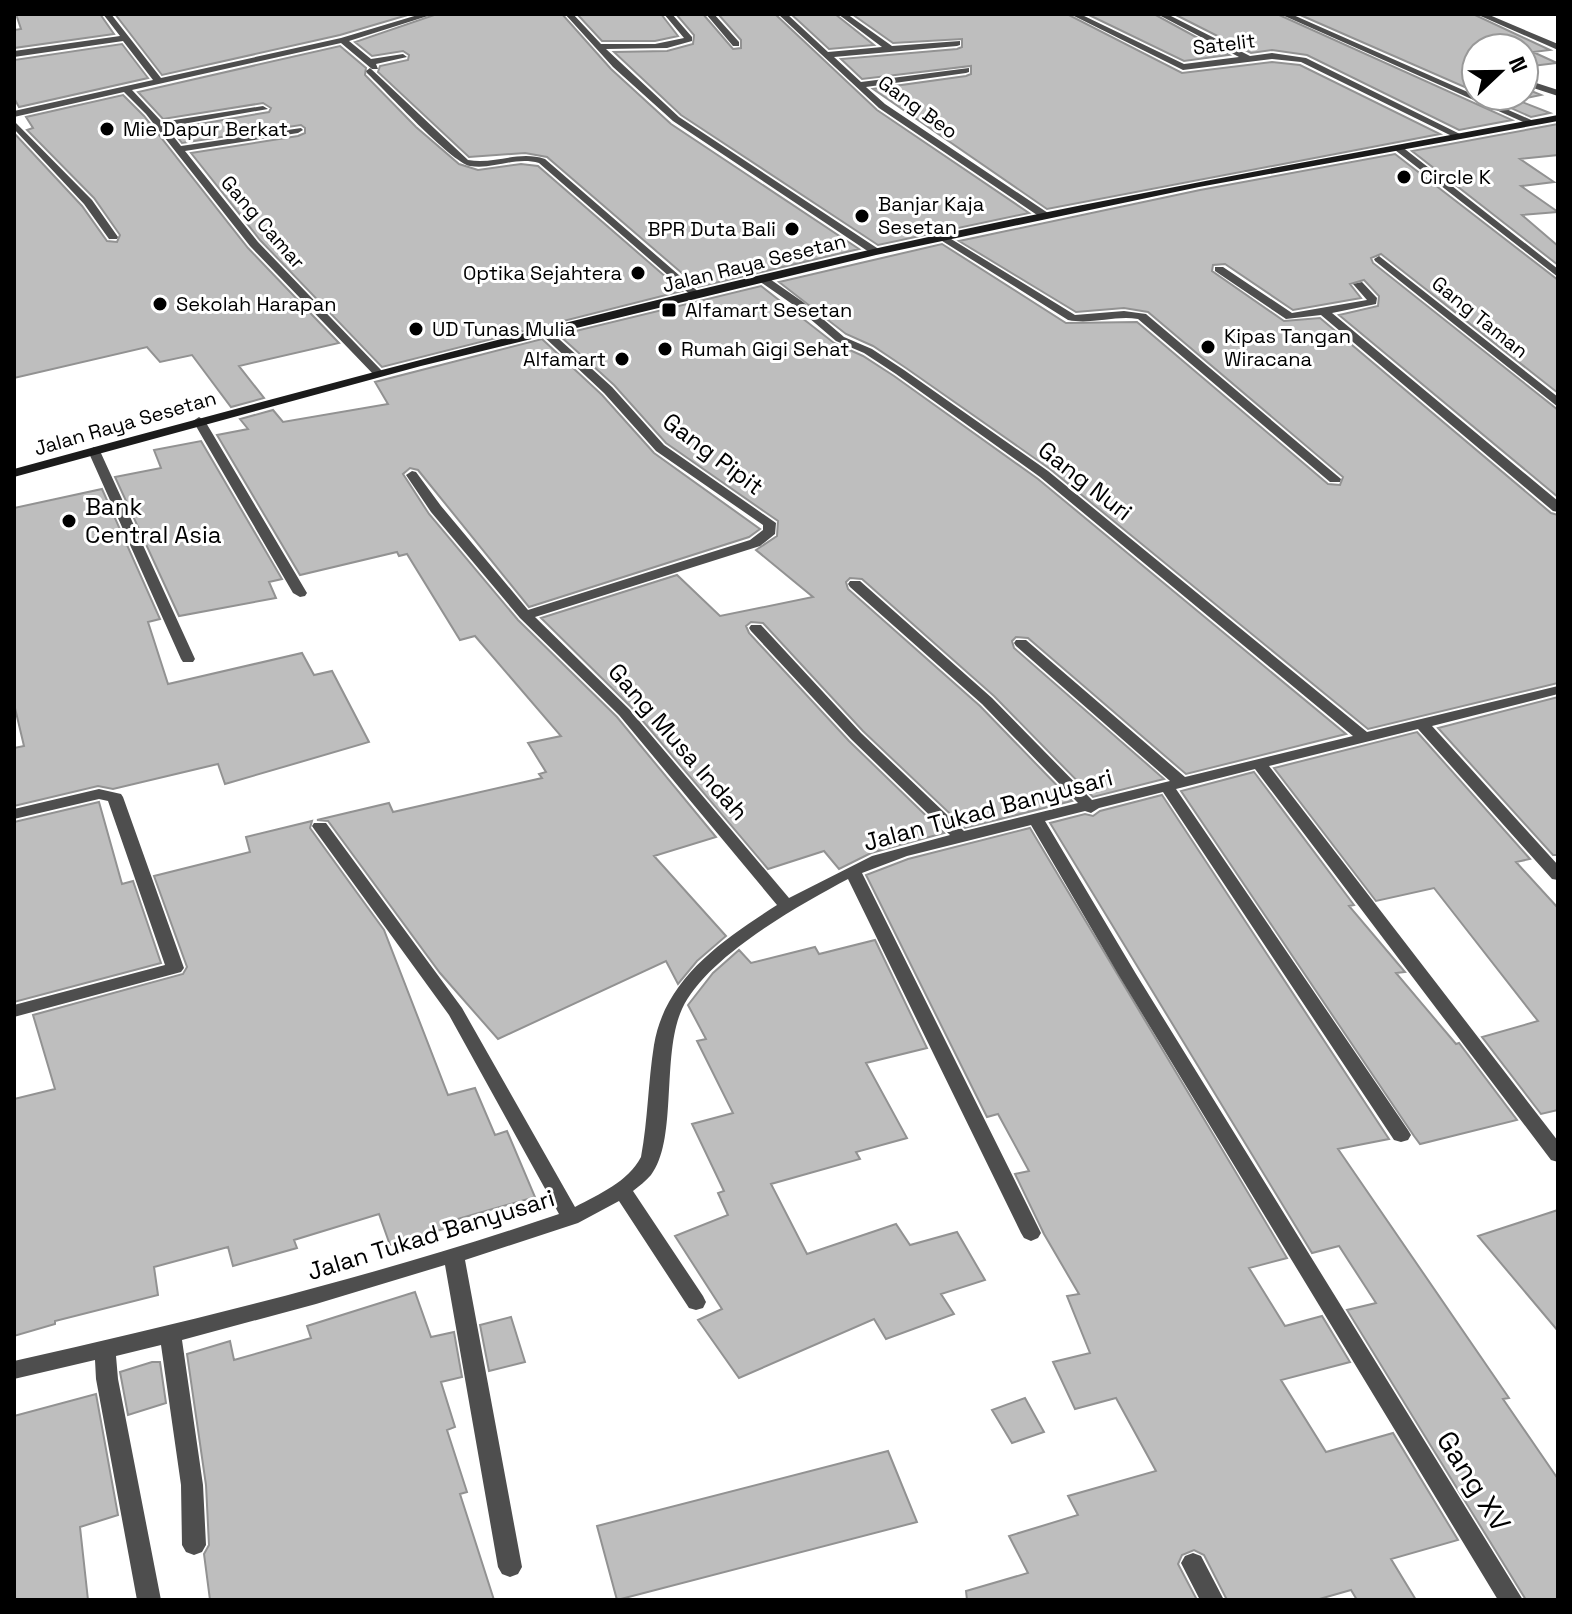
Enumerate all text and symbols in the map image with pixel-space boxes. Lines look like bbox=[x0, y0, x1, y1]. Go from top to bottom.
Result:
street label: Satelit bbox=[1191, 27, 1257, 61]
north arrow bbox=[1460, 32, 1540, 112]
text: N bbox=[1503, 52, 1534, 77]
street label: Gang Beo bbox=[873, 69, 963, 145]
place label: Mie Dapur Berkat bbox=[123, 116, 288, 142]
marker: Mie Dapur Berkat bbox=[98, 120, 116, 138]
place label: Circle K bbox=[1420, 164, 1491, 190]
marker: Circle K bbox=[1395, 168, 1413, 186]
street label: Gang Camar bbox=[215, 170, 311, 274]
place label: Banjar Kaja Sesetan bbox=[878, 191, 984, 240]
marker: Banjar Kaja Sesetan bbox=[853, 207, 871, 225]
place label: BPR Duta Bali bbox=[647, 216, 776, 242]
marker: BPR Duta Bali bbox=[783, 220, 801, 238]
street label: Jalan Raya Sesetan bbox=[659, 228, 849, 298]
place label: Optika Sejahtera bbox=[463, 260, 622, 286]
marker: Optika Sejahtera bbox=[629, 264, 647, 282]
street label: Gang Taman bbox=[1426, 270, 1534, 364]
place label: Sekolah Harapan bbox=[176, 291, 336, 317]
marker: Sekolah Harapan bbox=[151, 295, 169, 313]
place label: Alfamart Sesetan bbox=[685, 297, 852, 323]
marker: Alfamart Sesetan bbox=[660, 301, 678, 319]
place label: UD Tunas Mulia bbox=[432, 316, 576, 342]
marker: UD Tunas Mulia bbox=[407, 320, 425, 338]
place label: Kipas Tangan Wiracana bbox=[1224, 323, 1351, 372]
place label: Rumah Gigi Sehat bbox=[681, 336, 849, 362]
marker: Kipas Tangan Wiracana bbox=[1199, 338, 1217, 356]
marker: Rumah Gigi Sehat bbox=[656, 340, 674, 358]
place label: Alfamart bbox=[523, 346, 606, 372]
marker: Alfamart bbox=[613, 350, 631, 368]
street label: Jalan Raya Sesetan bbox=[31, 385, 219, 461]
street label: Gang Pipit bbox=[657, 406, 770, 502]
street label: Gang Nuri bbox=[1032, 434, 1139, 527]
place label: Bank Central Asia bbox=[85, 491, 222, 550]
marker: Bank Central Asia bbox=[60, 512, 78, 530]
street label: Gang Musa Indah bbox=[602, 657, 755, 827]
street label: Jalan Tukad Banyusari bbox=[860, 761, 1116, 858]
street label: Jalan Tukad Banyusari bbox=[303, 1182, 558, 1287]
street label: Gang XV bbox=[1429, 1424, 1519, 1538]

